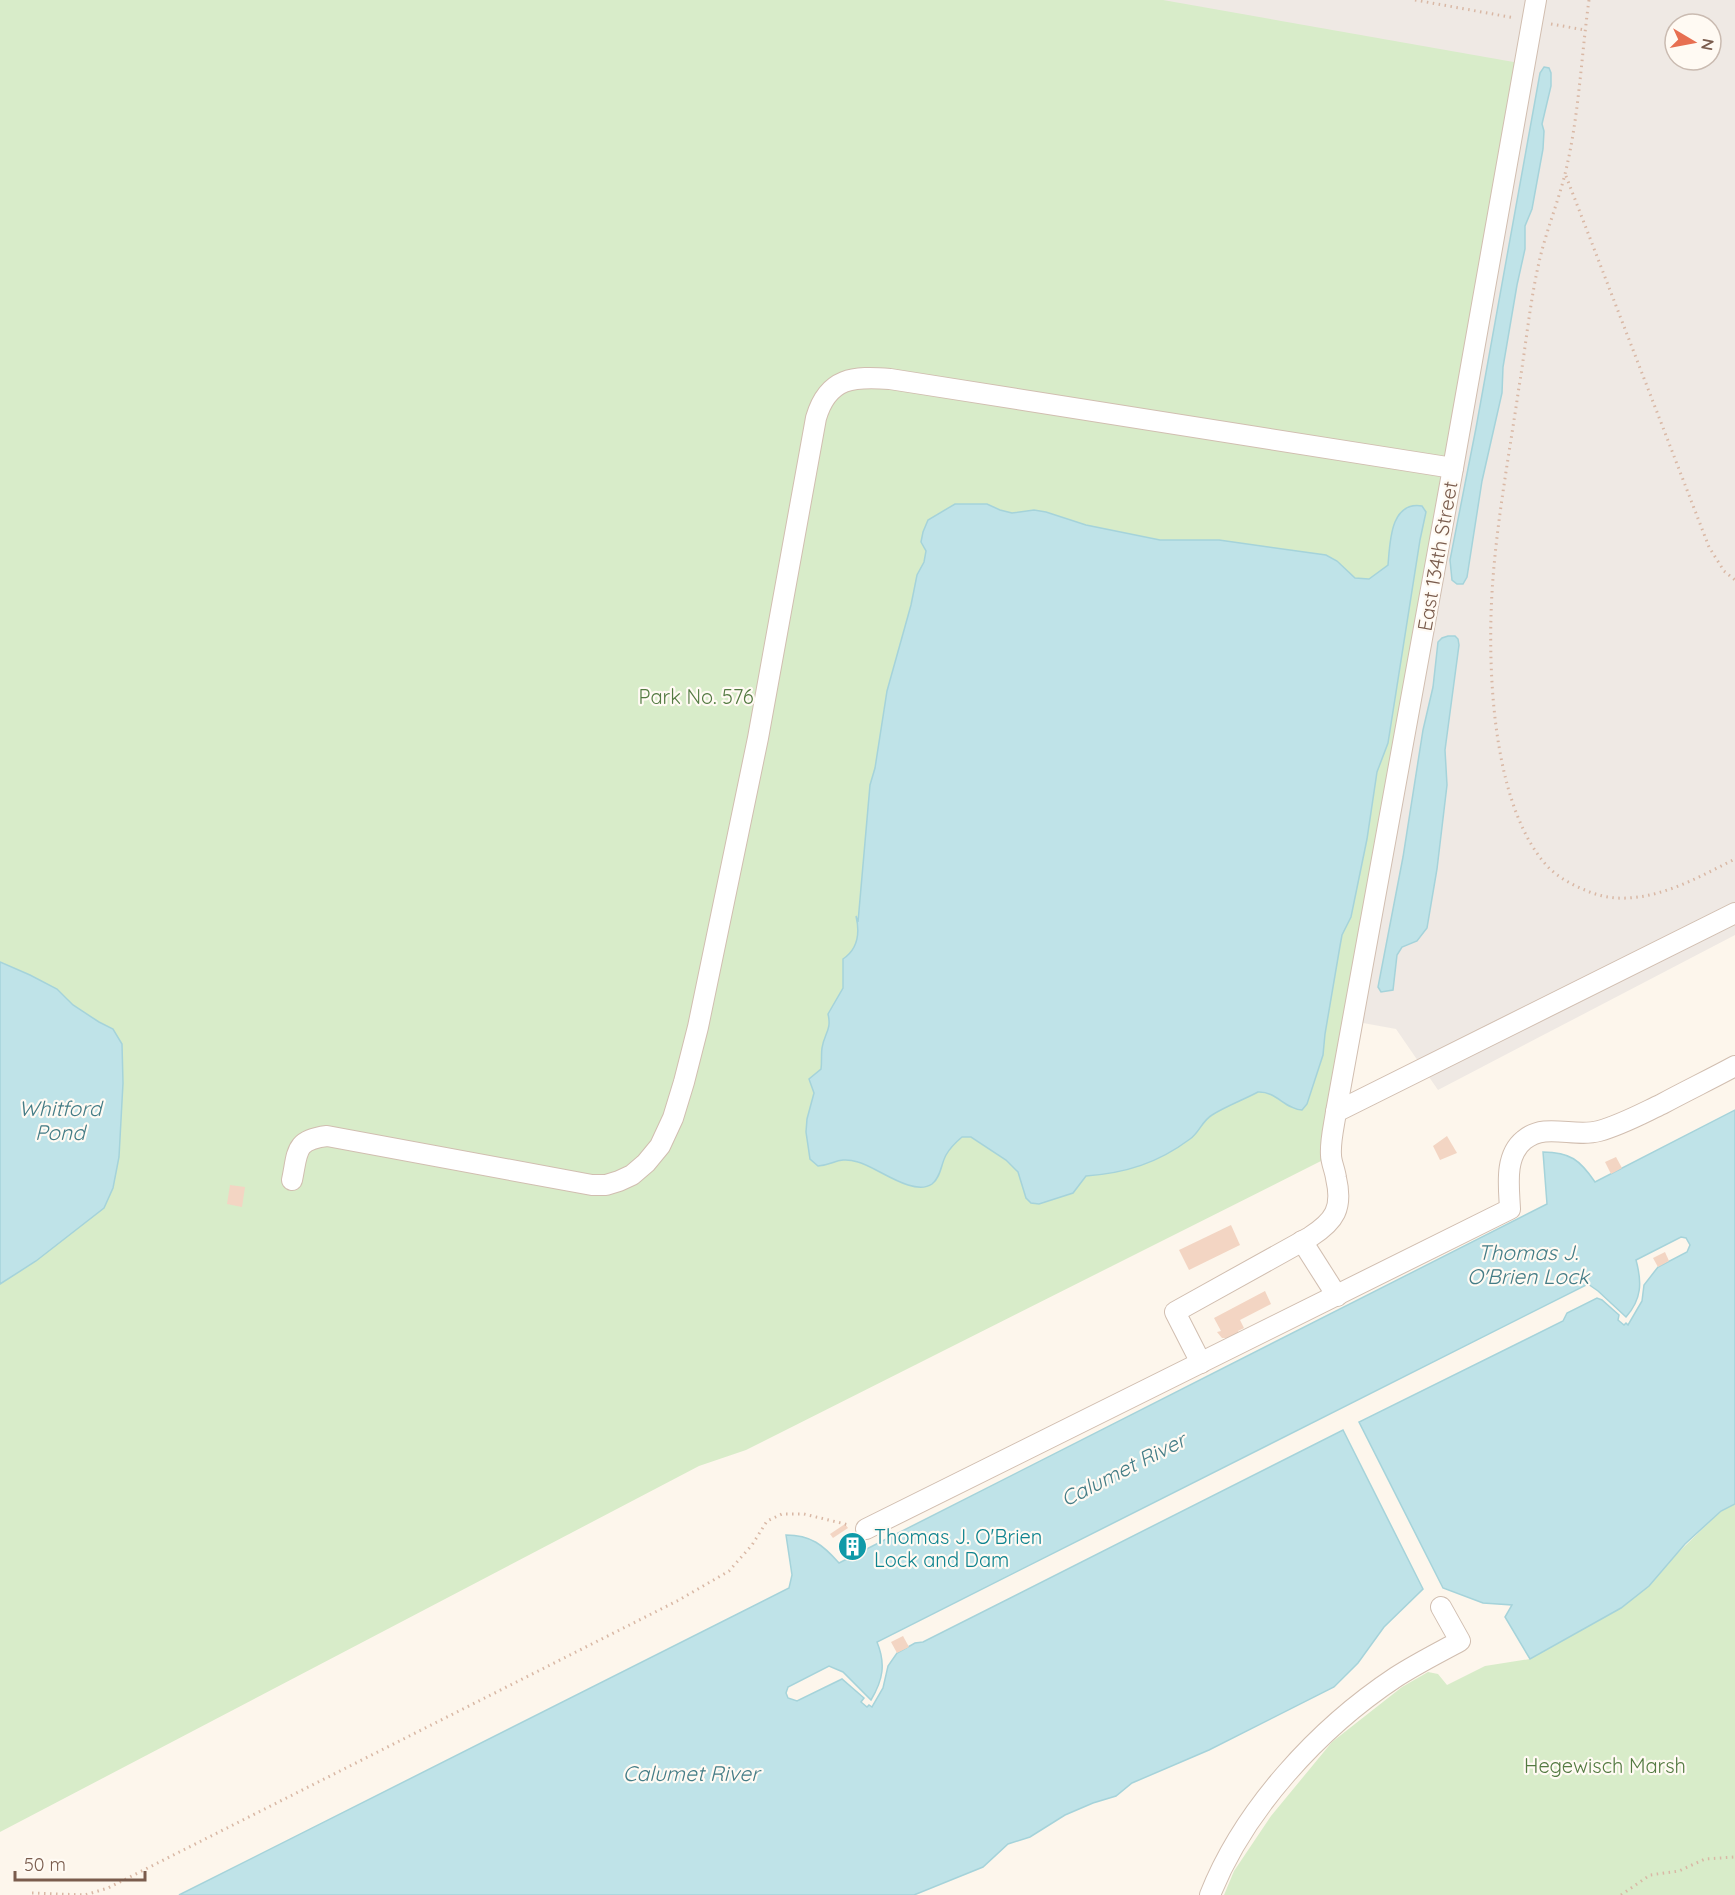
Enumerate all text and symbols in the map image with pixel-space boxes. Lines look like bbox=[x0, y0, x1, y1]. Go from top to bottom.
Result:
north arrow bbox=[1663, 12, 1723, 72]
text: N bbox=[1697, 37, 1719, 52]
street label: East 134th Street bbox=[1412, 479, 1463, 633]
park label: Park No. 576 bbox=[639, 684, 754, 709]
water label: Whitford Pond bbox=[18, 1095, 104, 1145]
water label: Thomas J. O'Brien Lock bbox=[1467, 1239, 1591, 1289]
water label: Calumet River bbox=[1056, 1425, 1192, 1512]
place label: Thomas J. O'Brien Lock and Dam bbox=[874, 1524, 1042, 1572]
building icon: Thomas J. O'Brien Lock and Dam bbox=[837, 1531, 869, 1563]
park label: Hegewisch Marsh bbox=[1524, 1753, 1686, 1778]
water label: Calumet River bbox=[623, 1760, 762, 1786]
scale bar bbox=[15, 1844, 146, 1882]
text: 50 m bbox=[24, 1853, 66, 1876]

